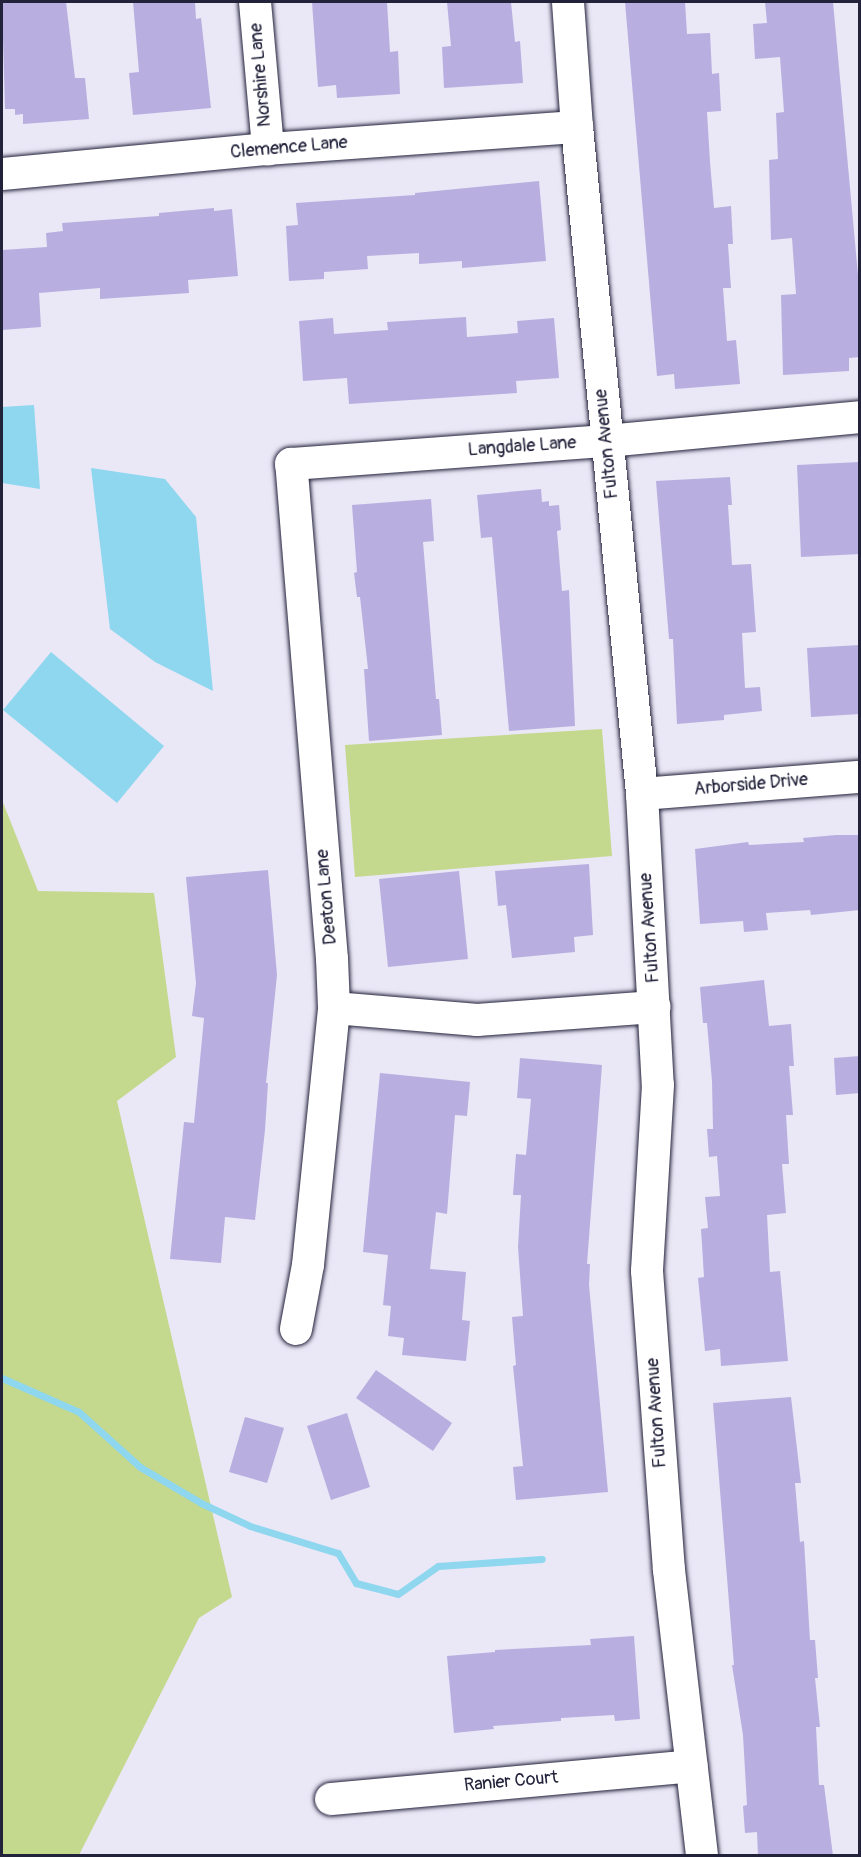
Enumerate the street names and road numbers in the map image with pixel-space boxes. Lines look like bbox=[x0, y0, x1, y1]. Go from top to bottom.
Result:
street label: Norshire Lane bbox=[246, 22, 276, 128]
street label: Clemence Lane bbox=[229, 132, 349, 164]
street label: Fulton Avenue bbox=[590, 388, 624, 500]
street label: Langdale Lane bbox=[467, 432, 577, 462]
street label: Arborside Drive bbox=[693, 769, 809, 801]
street label: Deaton Lane bbox=[312, 848, 342, 946]
street label: Fulton Avenue bbox=[635, 872, 665, 984]
street label: Fulton Avenue bbox=[642, 1357, 672, 1469]
street label: Ranier Court bbox=[463, 1767, 559, 1797]

